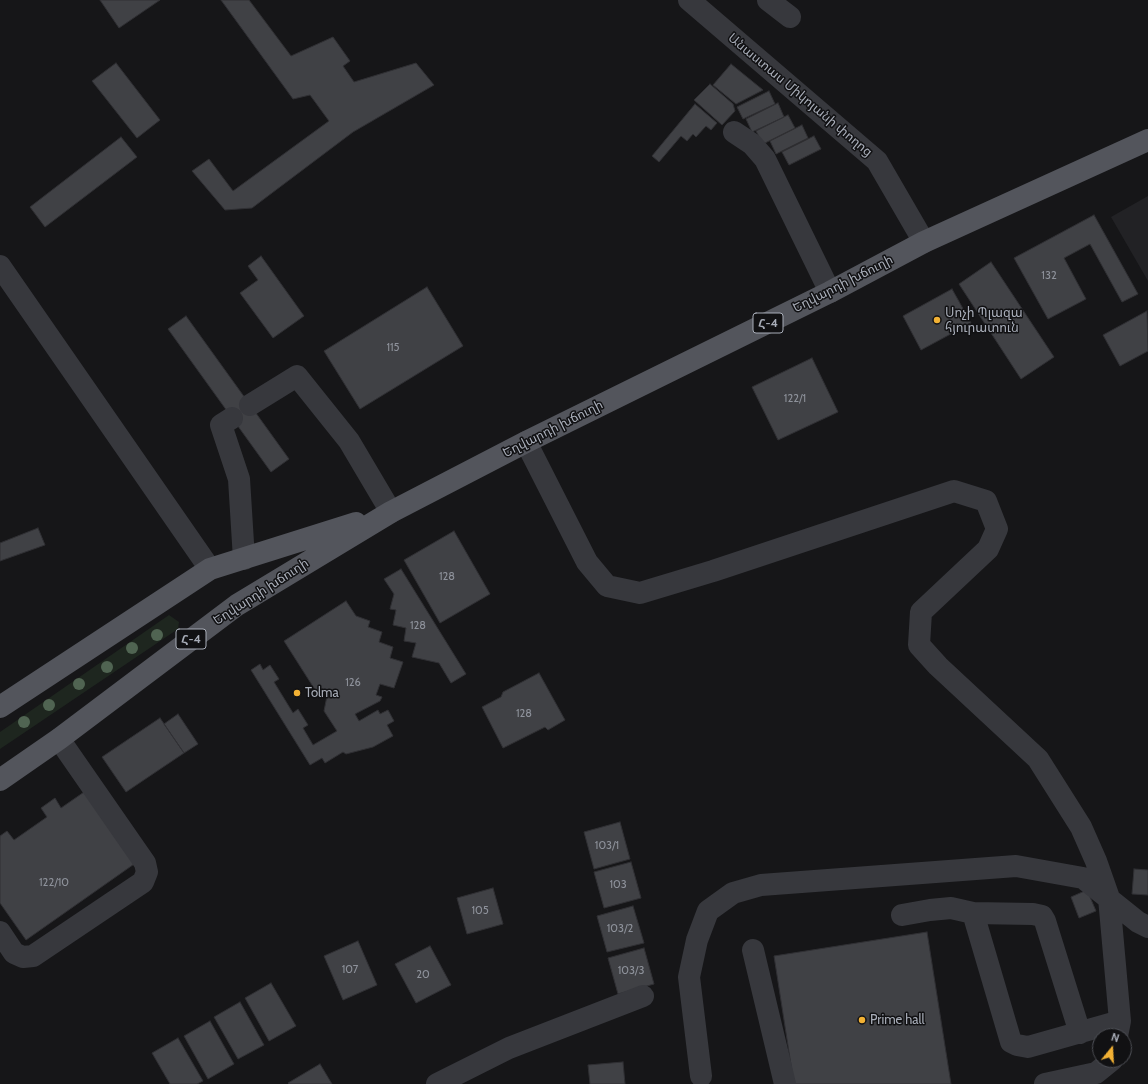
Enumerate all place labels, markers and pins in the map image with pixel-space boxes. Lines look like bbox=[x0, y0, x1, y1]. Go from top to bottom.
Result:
place label: Սոչի Պլազա հյուրատուն bbox=[945, 305, 1023, 336]
marker: Սոչի Պլազա հյուրատուն bbox=[932, 315, 942, 325]
place label: Tolma bbox=[305, 685, 339, 701]
marker: Tolma bbox=[292, 688, 302, 698]
place label: Prime hall bbox=[870, 1012, 925, 1028]
marker: Prime hall bbox=[857, 1015, 867, 1025]

